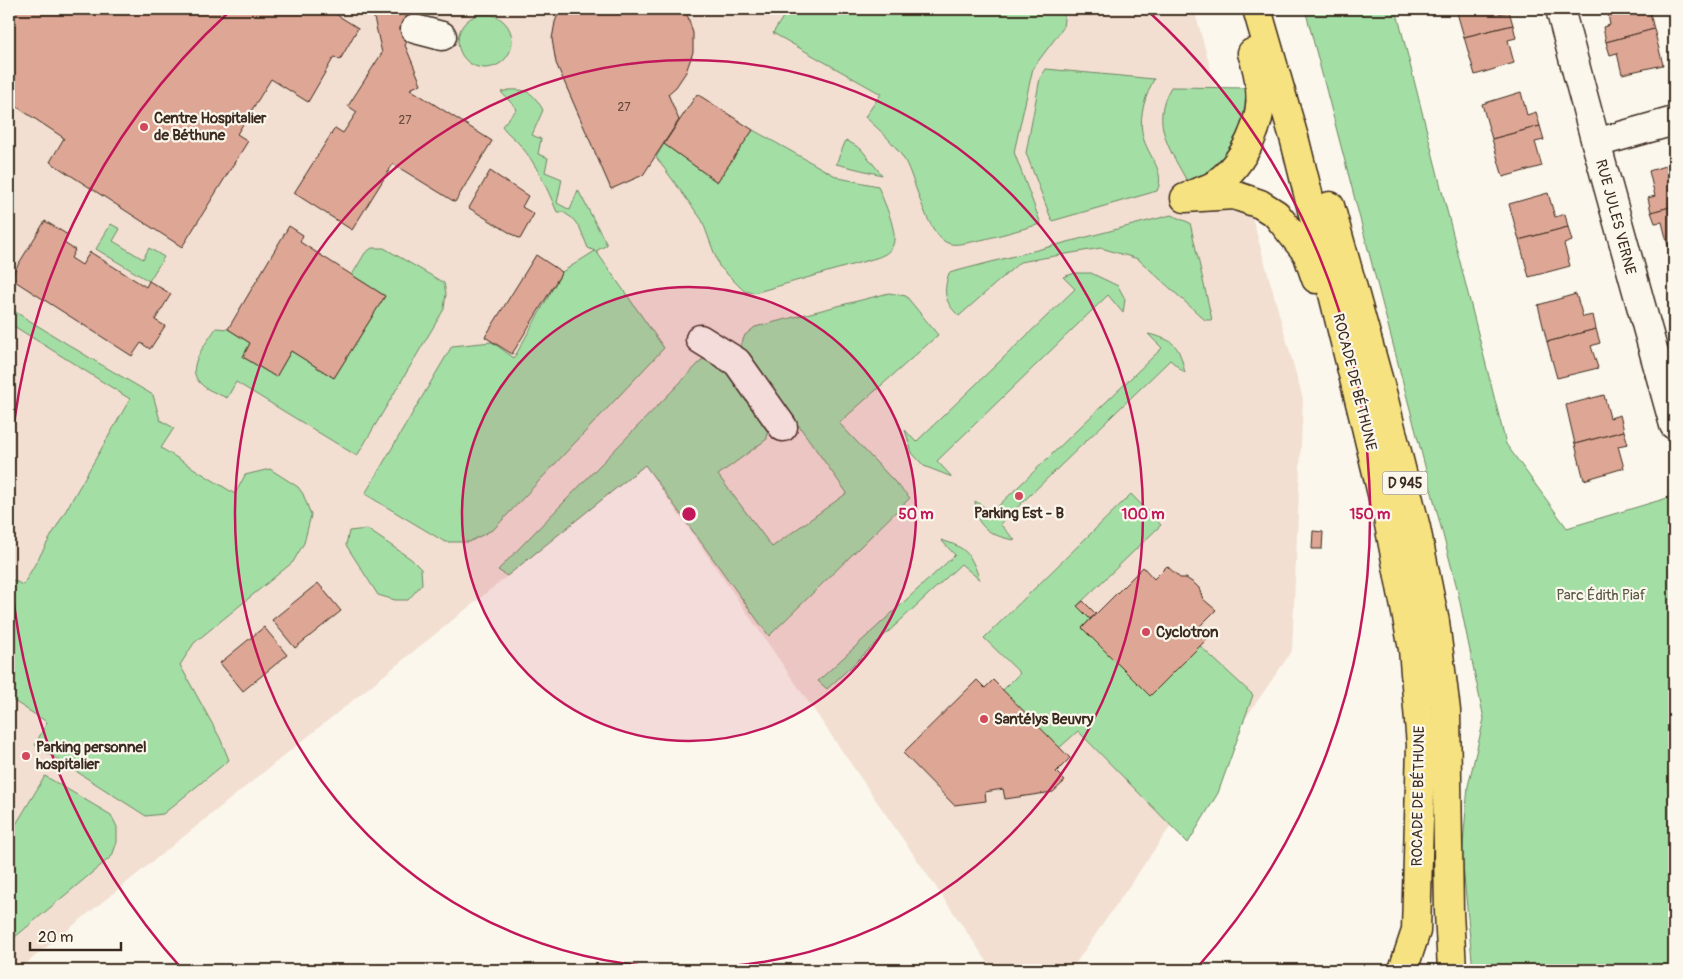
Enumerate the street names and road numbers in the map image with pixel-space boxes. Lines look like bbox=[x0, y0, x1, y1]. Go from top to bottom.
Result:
street label: RUE JULES VERNE bbox=[1591, 157, 1640, 277]
street label: ROCADE DE BÉTHUNE bbox=[1328, 312, 1381, 453]
road number: D 945 bbox=[1382, 472, 1428, 494]
street label: ROCADE DE BÉTHUNE bbox=[1408, 725, 1429, 867]

